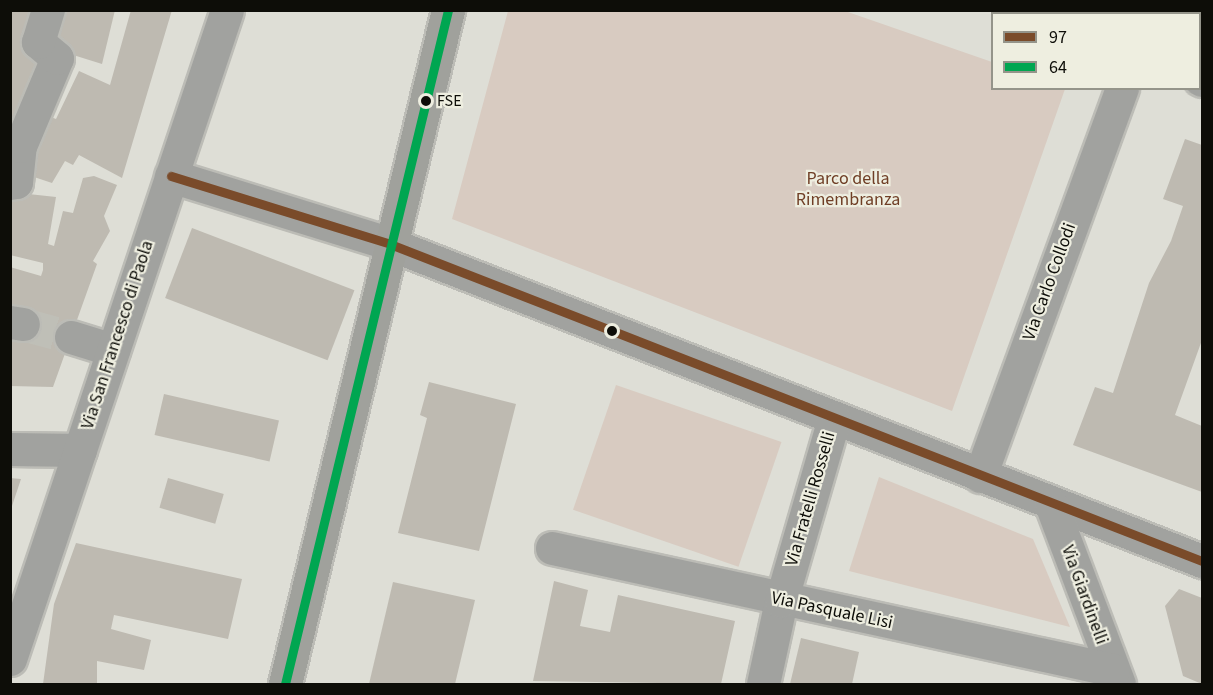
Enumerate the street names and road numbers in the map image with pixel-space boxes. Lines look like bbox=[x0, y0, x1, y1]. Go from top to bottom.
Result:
street label: Via Carlo Collodi bbox=[1019, 220, 1081, 344]
street label: Via San Francesco di Paola bbox=[77, 238, 159, 432]
street label: Via Fratelli Rosselli bbox=[781, 429, 841, 569]
street label: Via Giardinelli bbox=[1056, 543, 1112, 647]
street label: Via Pasquale Lisi bbox=[769, 588, 895, 634]

